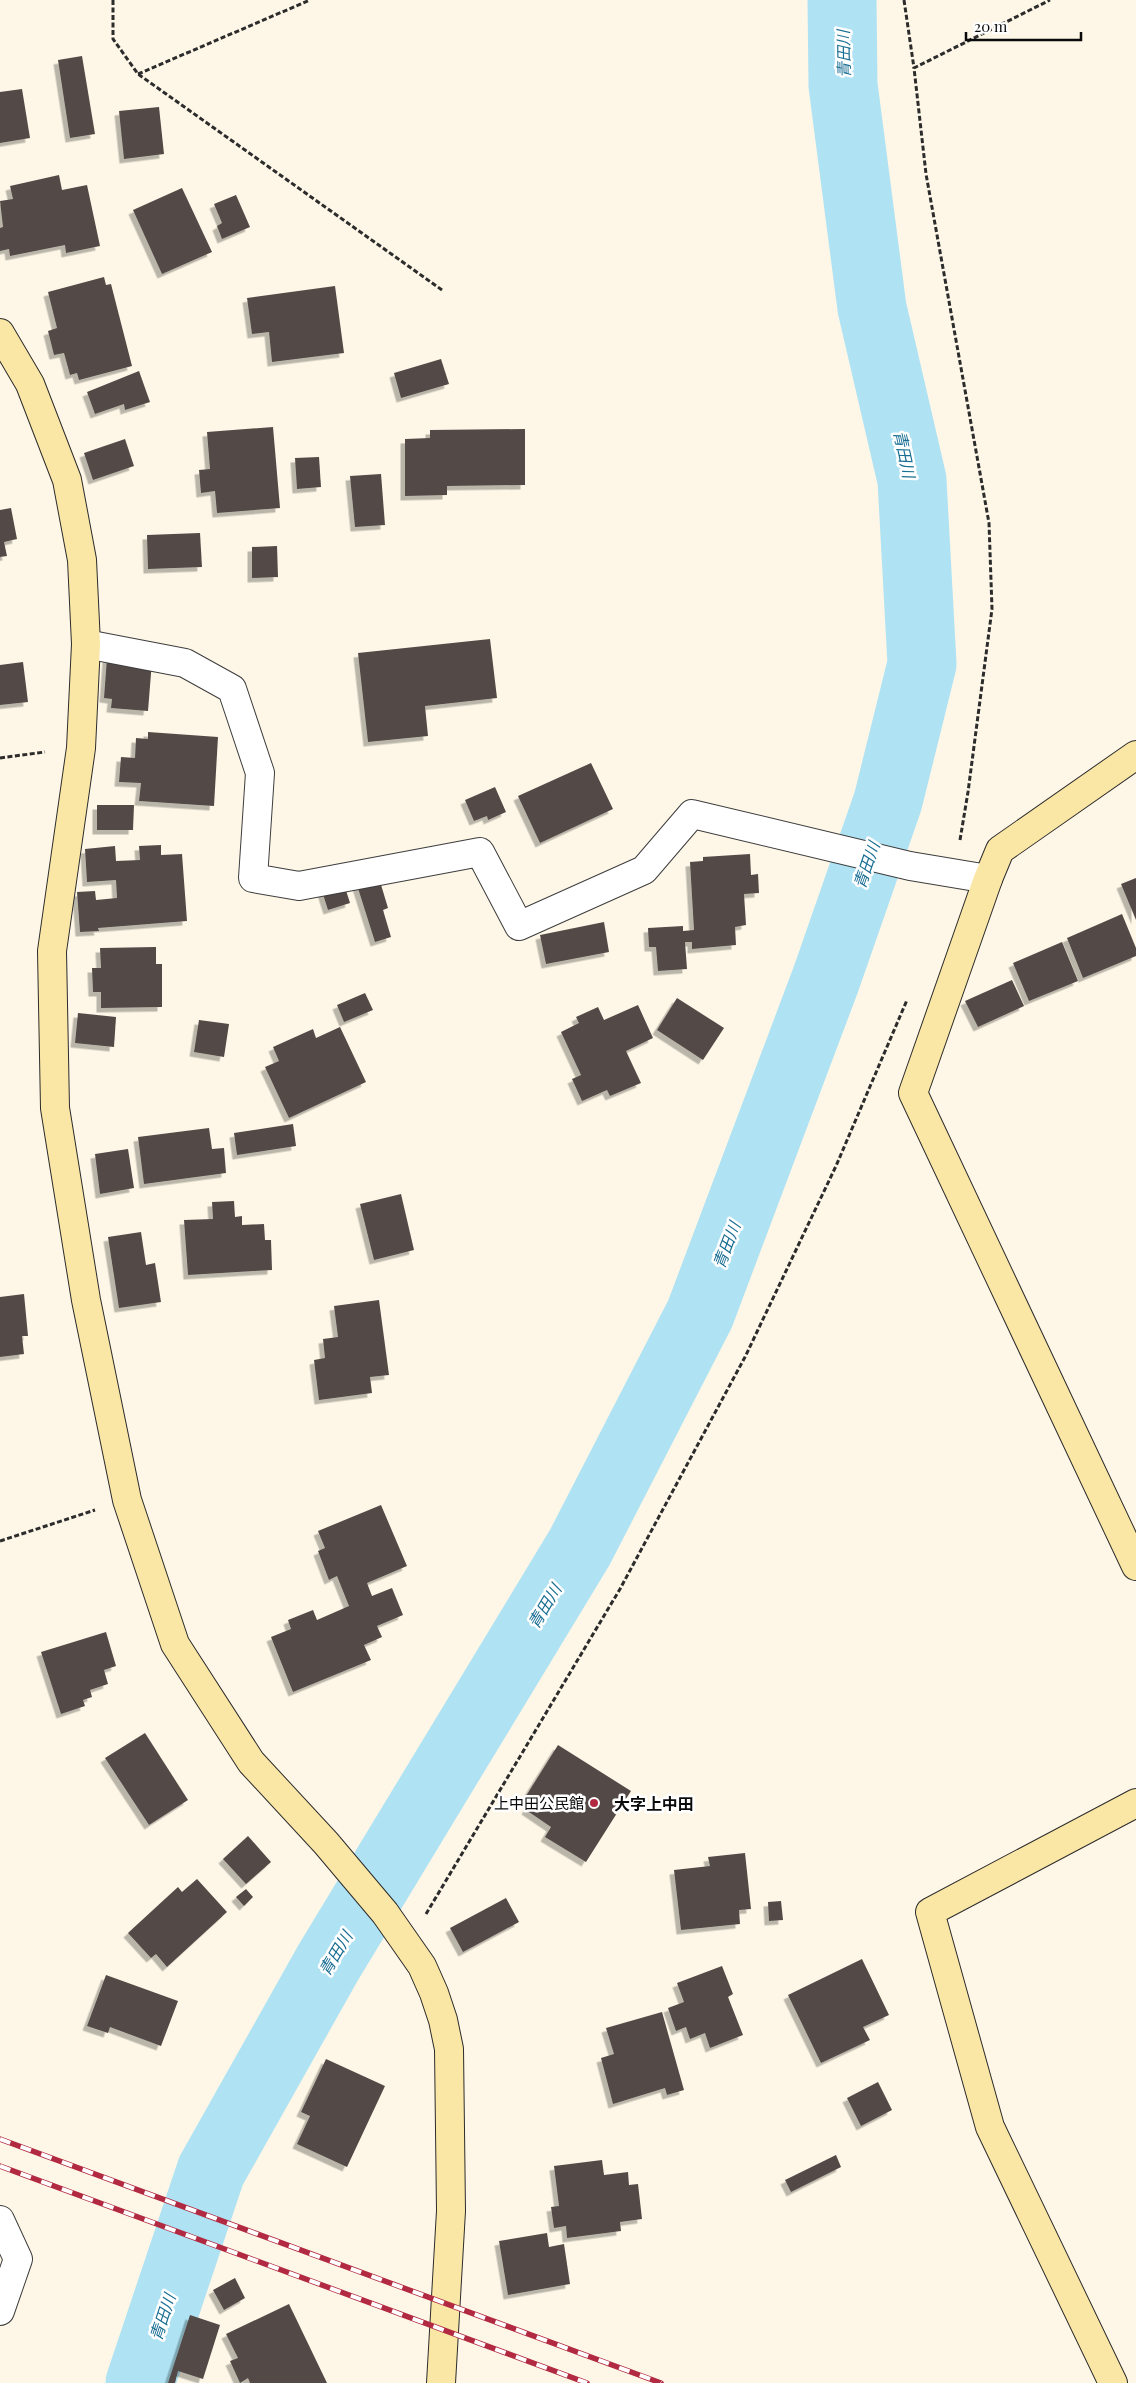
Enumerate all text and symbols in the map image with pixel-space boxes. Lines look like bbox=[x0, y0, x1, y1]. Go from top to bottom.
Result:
scale bar bbox=[966, 10, 1081, 42]
text: 20 m bbox=[974, 16, 1008, 36]
water label: 青田川 bbox=[832, 28, 854, 78]
water label: 青田川 bbox=[890, 428, 921, 482]
water label: 青田川 bbox=[848, 837, 884, 891]
water label: 青田川 bbox=[708, 1217, 745, 1271]
water label: 青田川 bbox=[523, 1578, 566, 1632]
place label: 上中田公民館 bbox=[494, 1793, 584, 1813]
district label: 大字上中田 bbox=[614, 1793, 694, 1814]
marker: 上中田公民館 bbox=[588, 1797, 600, 1809]
water label: 青田川 bbox=[314, 1925, 357, 1979]
water label: 青田川 bbox=[145, 2289, 180, 2343]

